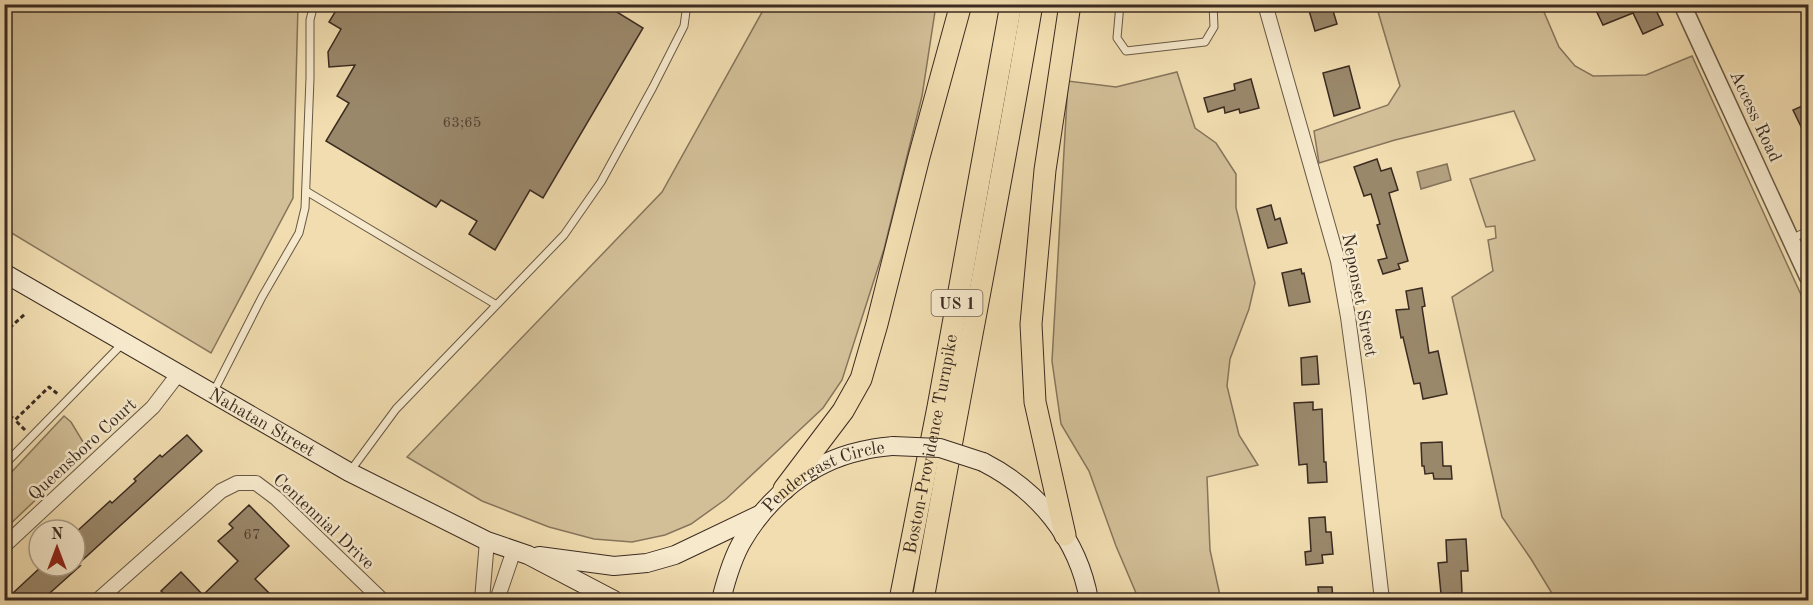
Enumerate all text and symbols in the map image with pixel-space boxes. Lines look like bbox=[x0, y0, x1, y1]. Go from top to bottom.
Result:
street label: Access Road bbox=[1726, 68, 1784, 165]
house number: 63;65 bbox=[442, 116, 482, 131]
street label: Neponset Street bbox=[1338, 232, 1380, 358]
road number: US 1 bbox=[932, 290, 982, 316]
street label: Boston-Providence Turnpike bbox=[901, 333, 961, 555]
street label: Nahatan Street bbox=[205, 385, 318, 460]
street label: Queensboro Court bbox=[25, 395, 140, 504]
street label: Pendergast Circle bbox=[759, 439, 886, 516]
street label: Centennial Drive bbox=[269, 470, 377, 573]
north arrow bbox=[27, 518, 87, 578]
text: N bbox=[51, 527, 64, 543]
house number: 67 bbox=[243, 528, 261, 543]

